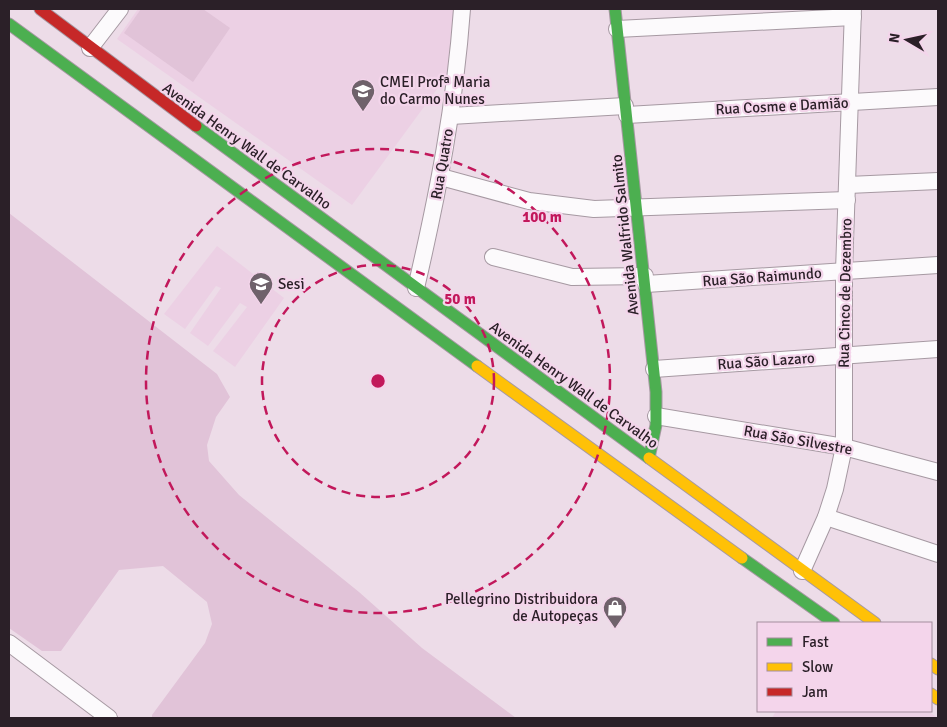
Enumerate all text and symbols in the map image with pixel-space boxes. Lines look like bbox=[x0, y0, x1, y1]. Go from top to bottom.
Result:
north arrow bbox=[882, 15, 932, 65]
text: N bbox=[885, 32, 904, 44]
place label: CMEI Profª Maria do Carmo Nunes bbox=[380, 73, 490, 108]
school or university icon: CMEI Profª Maria do Carmo Nunes bbox=[350, 78, 376, 112]
street label: Avenida Henry Wall de Carvalho bbox=[159, 79, 335, 213]
street label: Rua Cosme e Damião bbox=[715, 94, 849, 118]
street label: Rua Quatro bbox=[427, 127, 457, 201]
street label: Avenida Walfrido Salmito bbox=[608, 153, 642, 316]
text: 100 m bbox=[522, 208, 562, 226]
street label: Rua Cinco de Dezembro bbox=[835, 218, 855, 368]
street label: Rua São Raimundo bbox=[702, 264, 822, 290]
school or university icon: Sesi bbox=[248, 271, 274, 305]
place label: Sesi bbox=[278, 275, 305, 293]
text: 50 m bbox=[444, 290, 476, 308]
street label: Avenida Henry Wall de Carvalho bbox=[486, 318, 662, 452]
street label: Rua São Lazaro bbox=[717, 349, 815, 373]
centre of rings bbox=[369, 372, 387, 390]
street label: Rua São Silvestre bbox=[742, 422, 854, 458]
place label: Pellegrino Distribuidora de Autopeças bbox=[445, 590, 598, 625]
shop icon: Pellegrino Distribuidora de Autopeças bbox=[602, 595, 628, 629]
legend bbox=[757, 622, 932, 712]
text: Fast bbox=[802, 633, 829, 651]
text: Slow bbox=[802, 658, 833, 676]
text: Jam bbox=[802, 683, 828, 701]

